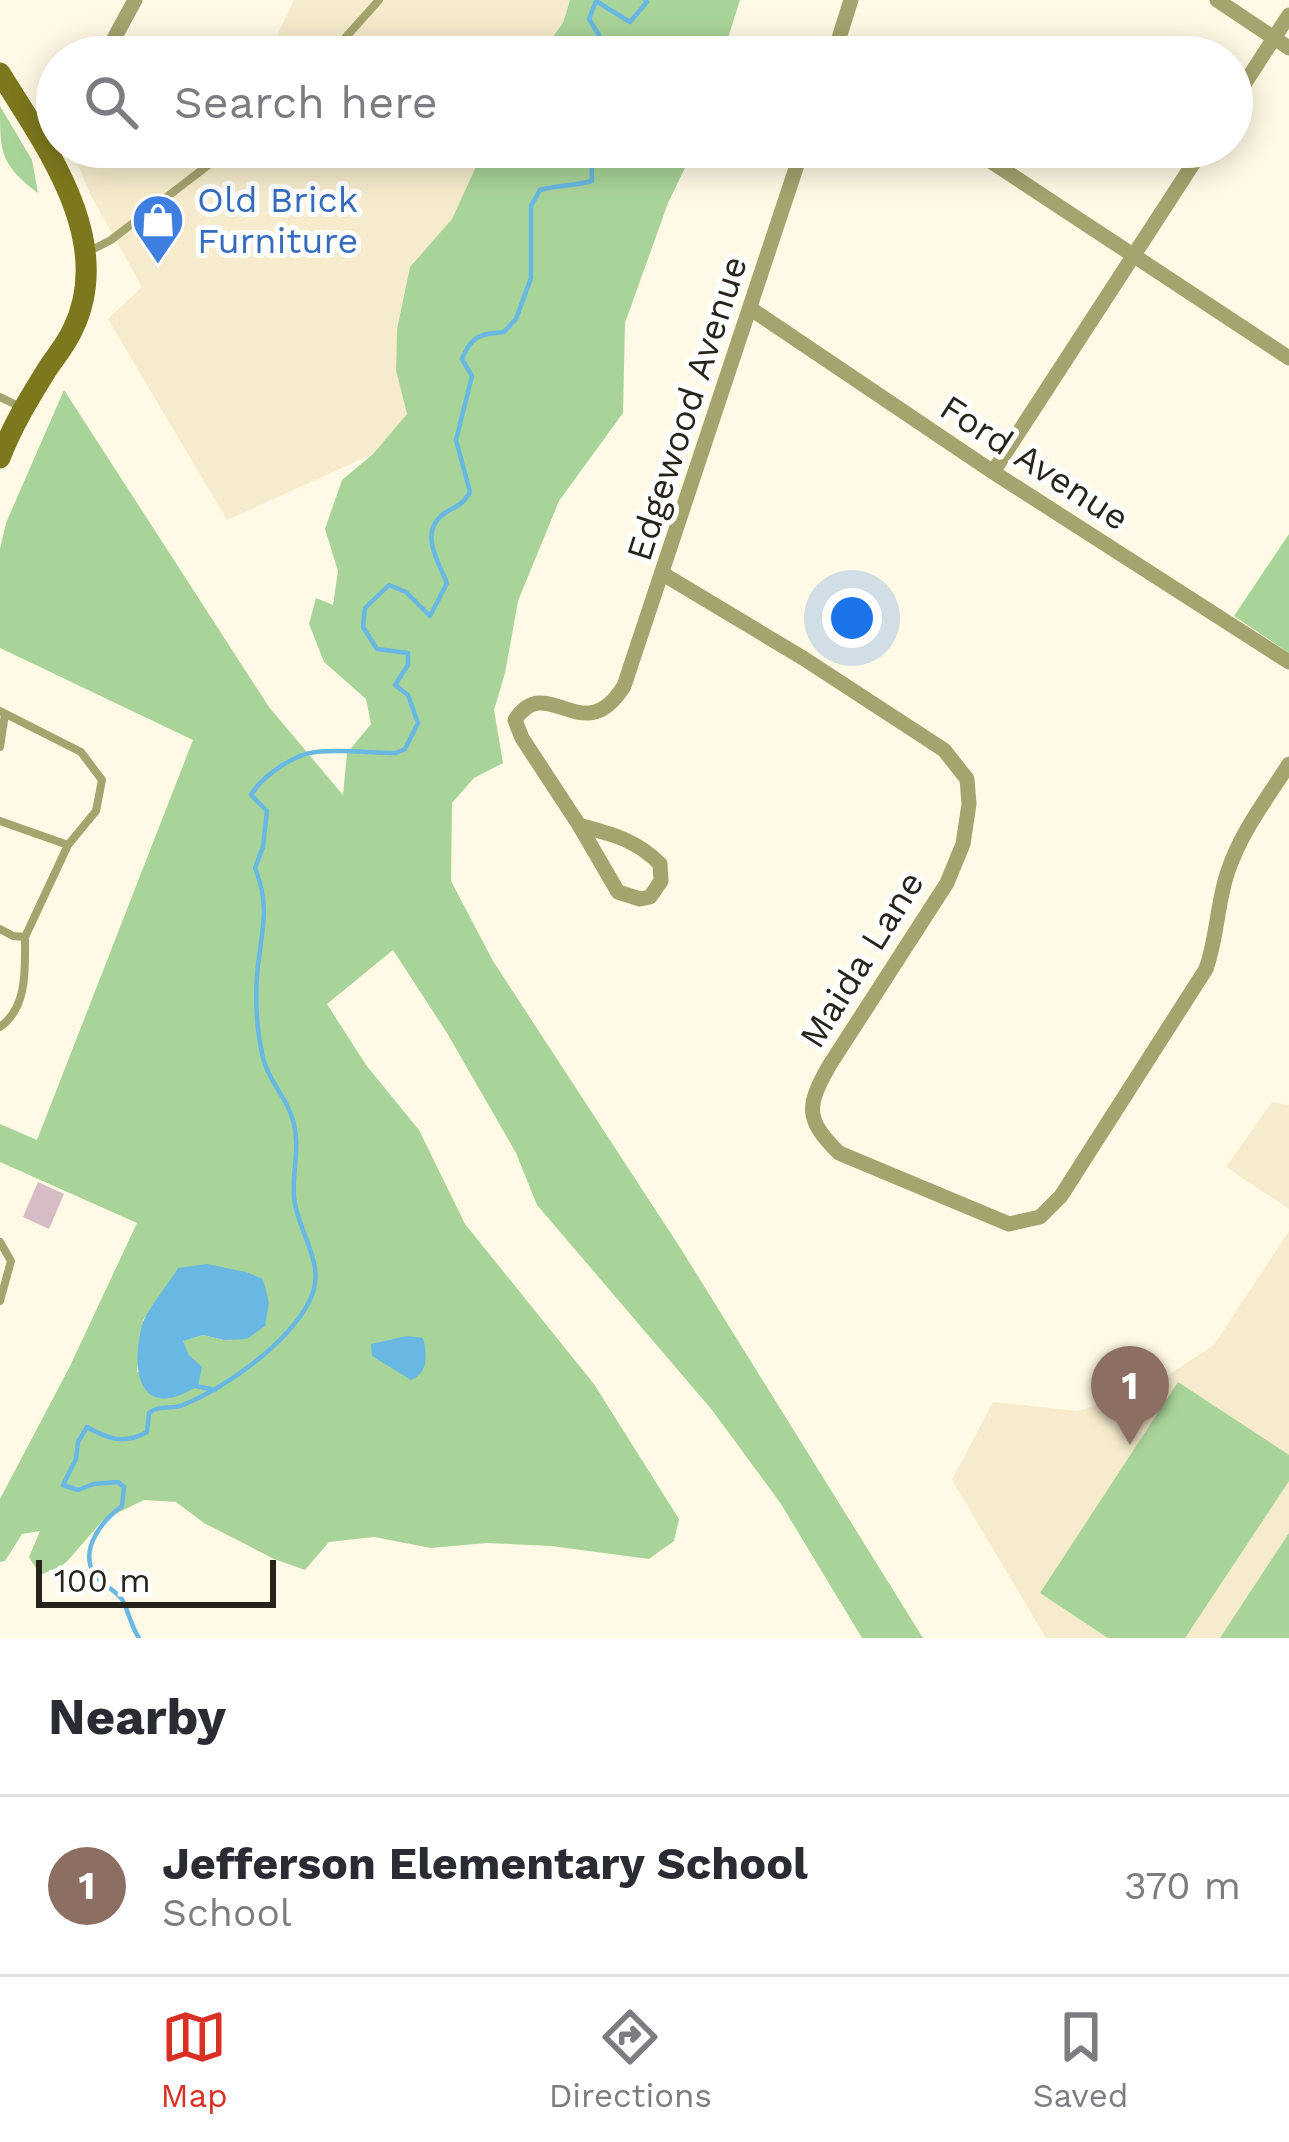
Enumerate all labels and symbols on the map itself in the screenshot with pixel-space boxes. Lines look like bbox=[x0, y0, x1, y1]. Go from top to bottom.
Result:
place label: Old Brick Furniture bbox=[197, 179, 358, 262]
shop icon: Old Brick Furniture bbox=[130, 192, 186, 266]
street label: Edgewood Avenue bbox=[618, 251, 756, 566]
street label: Ford Avenue bbox=[932, 386, 1137, 539]
your location bbox=[822, 588, 882, 648]
street label: Maida Lane bbox=[791, 864, 933, 1055]
pin: 1 bbox=[1091, 1346, 1169, 1445]
scale bar bbox=[36, 1554, 276, 1607]

